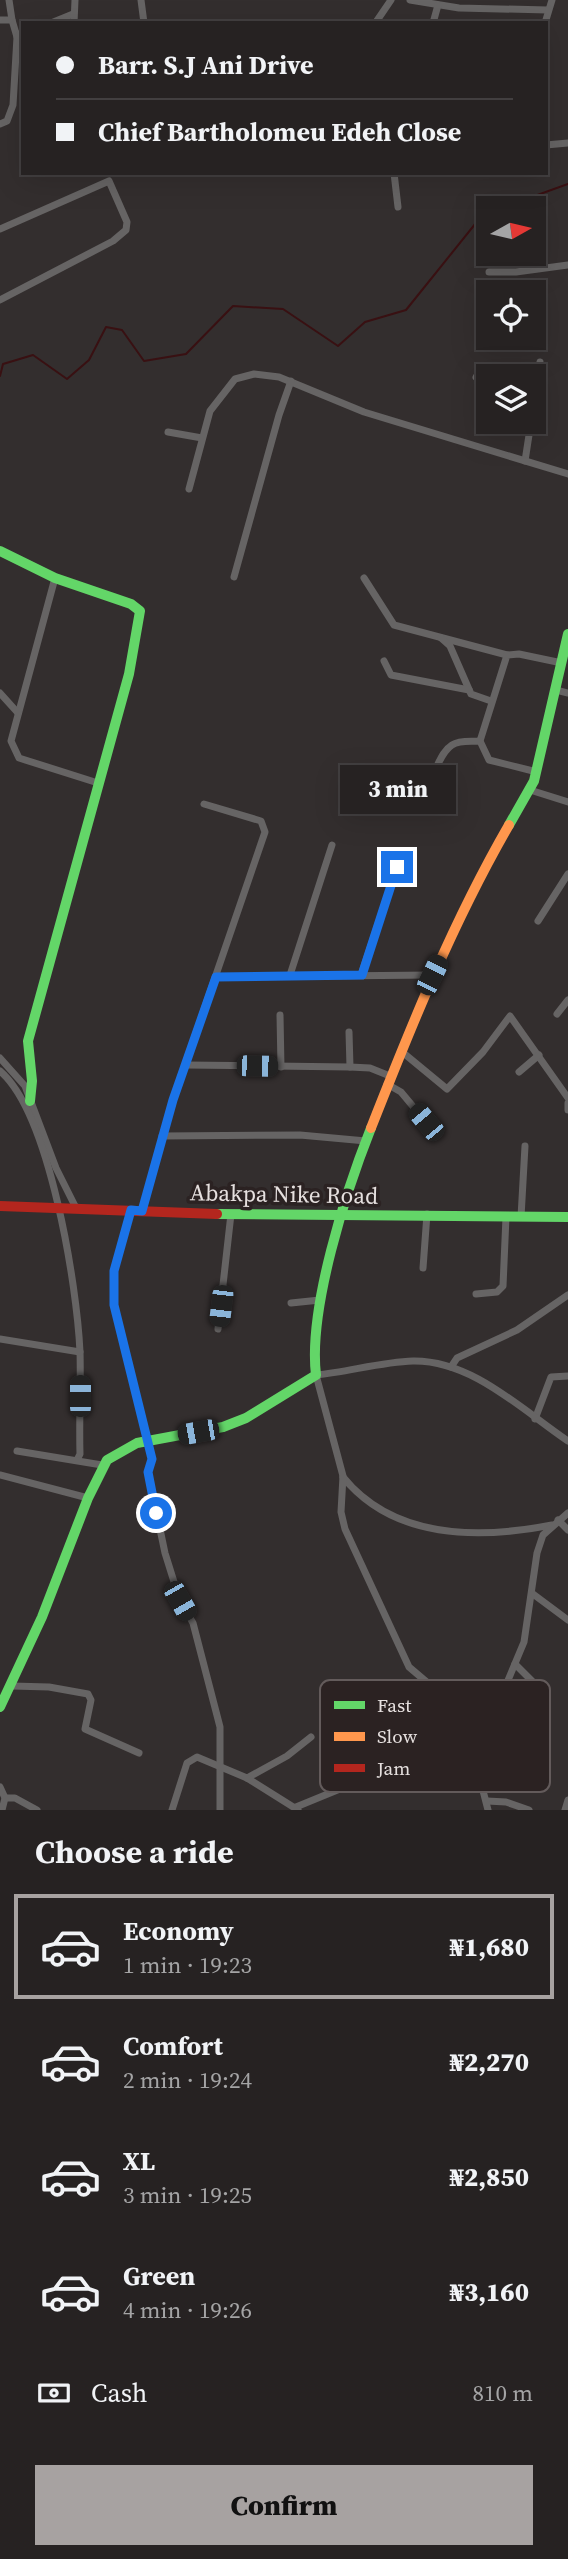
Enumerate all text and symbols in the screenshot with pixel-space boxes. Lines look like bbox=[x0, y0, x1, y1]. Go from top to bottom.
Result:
text: Barr. S.J Ani Drive bbox=[98, 47, 314, 83]
text: Chief Bartholomeu Edeh Close bbox=[98, 114, 461, 150]
north arrow bbox=[476, 196, 546, 266]
map controls bbox=[476, 196, 546, 434]
button: locate bbox=[476, 280, 546, 350]
button: layers bbox=[476, 364, 546, 434]
callout: 3 min bbox=[339, 766, 455, 814]
text: 3 min bbox=[368, 773, 428, 805]
route end bbox=[381, 851, 413, 883]
car bbox=[414, 952, 451, 998]
car bbox=[236, 1055, 279, 1077]
car bbox=[405, 1099, 448, 1145]
street label: Abakpa Nike Road bbox=[190, 1176, 378, 1212]
car bbox=[209, 1284, 234, 1328]
car bbox=[70, 1375, 91, 1417]
car bbox=[176, 1418, 221, 1446]
route start bbox=[140, 1497, 172, 1529]
car bbox=[161, 1578, 200, 1624]
legend bbox=[320, 1680, 550, 1792]
text: Fast bbox=[377, 1692, 412, 1718]
text: Slow bbox=[377, 1723, 418, 1749]
text: Jam bbox=[376, 1755, 410, 1781]
text: Choose a ride bbox=[35, 1830, 234, 1874]
text: Economy bbox=[123, 1913, 234, 1949]
icon: car bbox=[39, 1915, 102, 1978]
text: ₦1,680 bbox=[450, 1929, 529, 1965]
text: 1 min · 19:23 bbox=[123, 1949, 252, 1981]
text: Comfort bbox=[123, 2028, 223, 2064]
icon: car bbox=[39, 2030, 102, 2093]
text: ₦2,270 bbox=[450, 2044, 529, 2080]
text: 2 min · 19:24 bbox=[123, 2064, 252, 2096]
text: XL bbox=[123, 2143, 155, 2179]
icon: car bbox=[39, 2145, 102, 2208]
text: ₦2,850 bbox=[450, 2159, 529, 2195]
text: 3 min · 19:25 bbox=[123, 2179, 252, 2211]
text: Green bbox=[123, 2258, 195, 2294]
icon: car bbox=[39, 2260, 102, 2323]
text: ₦3,160 bbox=[450, 2274, 529, 2310]
text: 4 min · 19:26 bbox=[123, 2294, 252, 2326]
icon: cash bbox=[35, 2374, 73, 2412]
text: Cash bbox=[91, 2375, 147, 2411]
text: 810 m bbox=[472, 2377, 533, 2409]
button: Confirm bbox=[35, 2465, 533, 2545]

